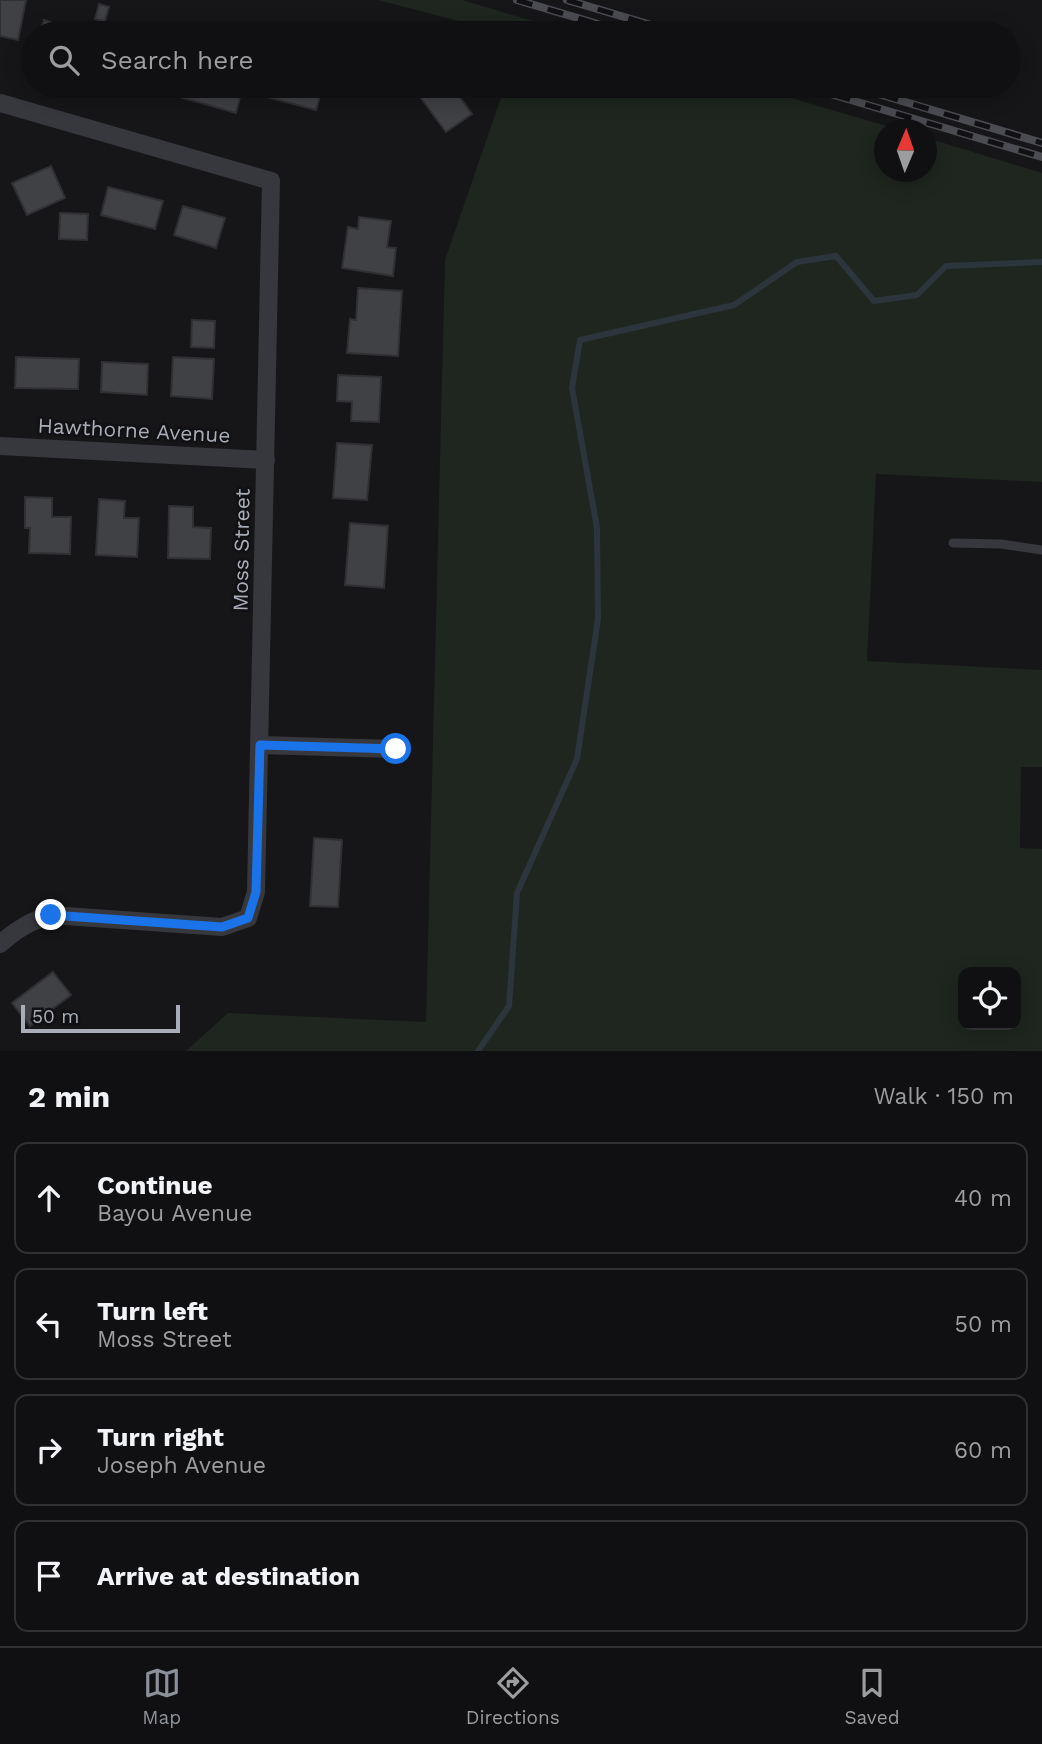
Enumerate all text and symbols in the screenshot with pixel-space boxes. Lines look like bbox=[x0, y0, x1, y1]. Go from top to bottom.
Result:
search box bbox=[21, 21, 1021, 98]
icon: search bbox=[45, 41, 83, 79]
text: Search here bbox=[101, 45, 253, 75]
north arrow bbox=[874, 119, 937, 182]
street label: Hawthorne Avenue bbox=[37, 412, 231, 448]
street label: Moss Street bbox=[227, 488, 255, 612]
route start bbox=[380, 733, 411, 764]
route end bbox=[35, 899, 66, 930]
map controls bbox=[958, 967, 1021, 1030]
button: locate bbox=[958, 967, 1021, 1030]
scale bar bbox=[21, 1002, 180, 1034]
text: 50 m bbox=[32, 1005, 79, 1028]
text: 2 min bbox=[28, 1079, 110, 1114]
text: Walk · 150 m bbox=[873, 1083, 1014, 1110]
text: Continue bbox=[97, 1170, 213, 1200]
icon: ahead bbox=[30, 1179, 68, 1217]
text: 40 m bbox=[954, 1185, 1012, 1212]
text: Bayou Avenue bbox=[97, 1200, 253, 1227]
text: Turn left bbox=[97, 1296, 208, 1326]
icon: left bbox=[30, 1305, 68, 1343]
text: 50 m bbox=[955, 1311, 1012, 1338]
text: Moss Street bbox=[97, 1326, 232, 1353]
text: Turn right bbox=[97, 1422, 224, 1452]
icon: right bbox=[30, 1431, 68, 1469]
text: 60 m bbox=[954, 1437, 1012, 1464]
text: Joseph Avenue bbox=[97, 1452, 266, 1479]
icon: arrive bbox=[30, 1557, 68, 1595]
text: Arrive at destination bbox=[97, 1561, 360, 1591]
tab: Map bbox=[142, 1664, 181, 1729]
tab: Directions bbox=[466, 1664, 560, 1729]
tab: Saved bbox=[844, 1664, 900, 1729]

